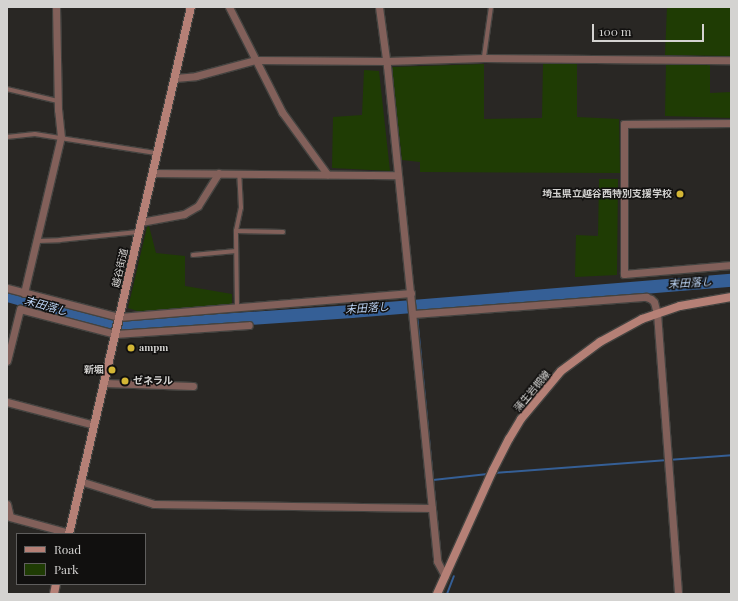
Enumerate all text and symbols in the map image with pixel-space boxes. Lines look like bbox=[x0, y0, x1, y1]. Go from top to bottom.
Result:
scale bar bbox=[594, 16, 706, 42]
text: 100 m bbox=[599, 23, 631, 39]
place label: 埼玉県立越谷西特別支援学校 bbox=[542, 188, 672, 200]
marker: 埼玉県立越谷西特別支援学校 bbox=[675, 189, 685, 199]
street label: 越谷街道 bbox=[110, 247, 130, 289]
water label: 末田落し bbox=[668, 275, 712, 291]
water label: 末田落し bbox=[23, 294, 69, 318]
water label: 末田落し bbox=[345, 300, 389, 316]
place label: ampm bbox=[139, 342, 168, 354]
marker: ampm bbox=[126, 343, 136, 353]
place label: 新堀 bbox=[84, 364, 104, 376]
marker: 新堀 bbox=[107, 365, 117, 375]
street label: 蒲生岩槻線 bbox=[511, 368, 553, 414]
place label: ゼネラル bbox=[133, 375, 173, 387]
marker: ゼネラル bbox=[120, 376, 130, 386]
legend bbox=[16, 533, 146, 585]
text: Road bbox=[54, 541, 81, 557]
text: Park bbox=[54, 561, 79, 577]

